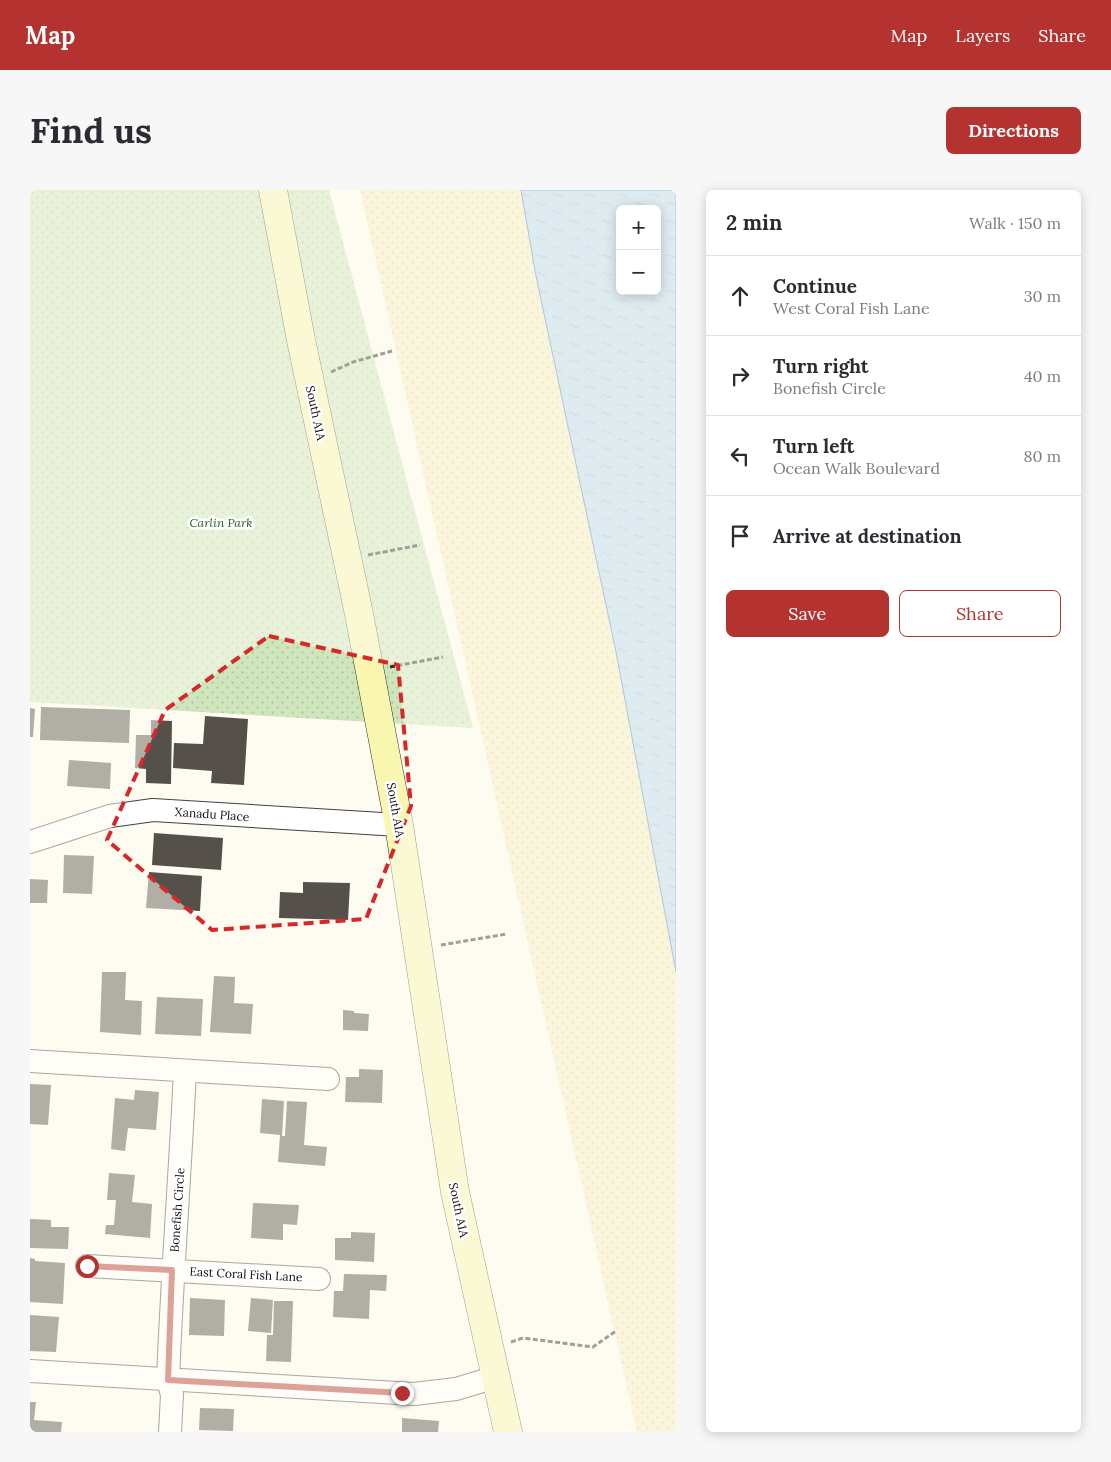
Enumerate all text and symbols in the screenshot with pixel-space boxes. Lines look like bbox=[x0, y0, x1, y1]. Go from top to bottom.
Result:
text: Map bbox=[25, 20, 75, 51]
text: Map bbox=[891, 24, 927, 47]
text: Layers bbox=[955, 24, 1010, 47]
text: Share bbox=[1038, 24, 1086, 47]
button: Directions bbox=[946, 107, 1081, 154]
text: Find us bbox=[30, 108, 152, 153]
map controls bbox=[616, 205, 661, 295]
button: + bbox=[616, 205, 661, 250]
text: 2 min bbox=[726, 209, 782, 236]
text: Walk · 150 m bbox=[969, 213, 1061, 233]
button: − bbox=[616, 250, 661, 295]
text: Continue bbox=[773, 274, 857, 298]
icon: ahead bbox=[726, 282, 754, 310]
text: 30 m bbox=[1024, 286, 1061, 306]
text: West Coral Fish Lane bbox=[773, 298, 930, 318]
text: Turn right bbox=[773, 354, 869, 378]
icon: right bbox=[726, 362, 754, 390]
text: 40 m bbox=[1024, 366, 1061, 386]
text: Bonefish Circle bbox=[773, 378, 886, 398]
street label: South A1A bbox=[303, 384, 329, 442]
text: Turn left bbox=[773, 434, 854, 458]
icon: left bbox=[726, 442, 754, 470]
text: 80 m bbox=[1024, 446, 1061, 466]
text: Ocean Walk Boulevard bbox=[773, 458, 940, 478]
park label: Carlin Park bbox=[189, 515, 253, 530]
icon: arrive bbox=[726, 522, 754, 550]
text: Arrive at destination bbox=[773, 524, 962, 548]
button: Save bbox=[726, 590, 889, 637]
button: Share bbox=[899, 590, 1061, 637]
street label: South A1A bbox=[384, 781, 408, 839]
street label: Xanadu Place bbox=[174, 804, 250, 824]
street label: Bonefish Circle bbox=[167, 1167, 187, 1253]
street label: South A1A bbox=[446, 1181, 472, 1239]
route start bbox=[76, 1255, 99, 1278]
street label: East Coral Fish Lane bbox=[189, 1264, 303, 1284]
route end bbox=[391, 1382, 414, 1405]

